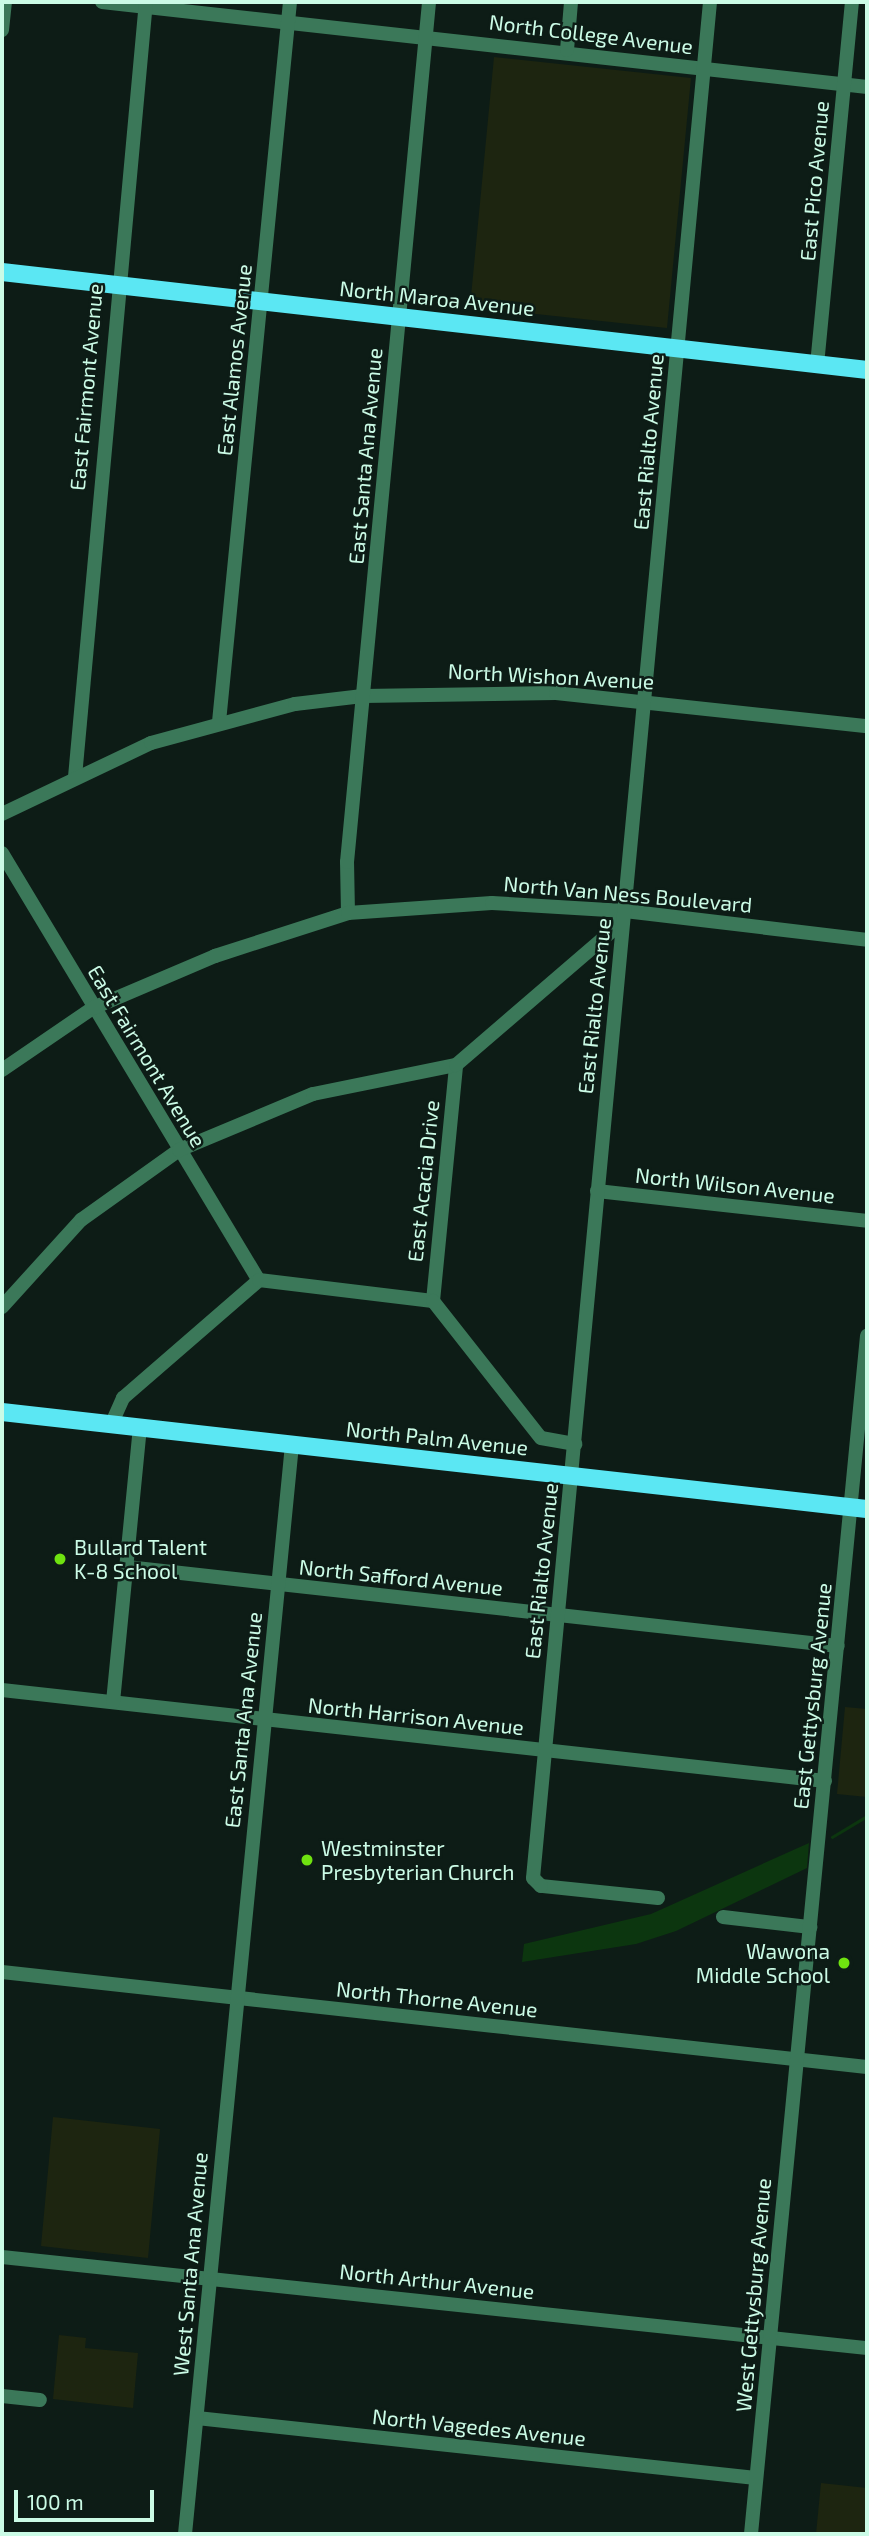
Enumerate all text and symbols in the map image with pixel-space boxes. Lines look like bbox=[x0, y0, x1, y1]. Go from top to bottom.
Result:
street label: North College Avenue bbox=[487, 9, 695, 59]
street label: East Pico Avenue bbox=[794, 100, 834, 262]
street label: East Alamos Avenue bbox=[211, 262, 257, 458]
street label: North Maroa Avenue bbox=[338, 275, 536, 321]
street label: East Fairmont Avenue bbox=[64, 282, 108, 492]
street label: East Santa Ana Avenue bbox=[343, 346, 387, 566]
street label: East Rialto Avenue bbox=[628, 353, 668, 531]
street label: North Wishon Avenue bbox=[447, 658, 655, 694]
street label: North Van Ness Boulevard bbox=[502, 871, 754, 917]
street label: East Rialto Avenue bbox=[572, 916, 616, 1096]
street label: East Fairmont Avenue bbox=[83, 960, 211, 1152]
street label: East Acacia Drive bbox=[402, 1099, 444, 1263]
street label: North Wilson Avenue bbox=[634, 1162, 836, 1208]
street label: North Palm Avenue bbox=[344, 1416, 530, 1460]
street label: East Rialto Avenue bbox=[519, 1481, 563, 1661]
place label: Bullard Talent K-8 School bbox=[74, 1534, 207, 1584]
marker: Bullard Talent K-8 School bbox=[52, 1551, 68, 1567]
street label: North Safford Avenue bbox=[298, 1554, 504, 1600]
street label: East Gettysburg Avenue bbox=[788, 1581, 836, 1811]
street label: East Santa Ana Avenue bbox=[219, 1610, 267, 1830]
street label: North Harrison Avenue bbox=[307, 1692, 525, 1740]
place label: Westminster Presbyterian Church bbox=[321, 1835, 515, 1885]
marker: Westminster Presbyterian Church bbox=[299, 1852, 315, 1868]
place label: Wawona Middle School bbox=[696, 1938, 830, 1988]
marker: Wawona Middle School bbox=[836, 1955, 852, 1971]
street label: North Thorne Avenue bbox=[335, 1976, 539, 2022]
street label: West Santa Ana Avenue bbox=[168, 2150, 212, 2378]
street label: West Gettysburg Avenue bbox=[730, 2177, 776, 2413]
street label: North Arthur Avenue bbox=[338, 2258, 536, 2304]
street label: North Vagedes Avenue bbox=[370, 2403, 588, 2451]
scale bar bbox=[18, 2476, 158, 2520]
text: 100 m bbox=[27, 2489, 84, 2514]

